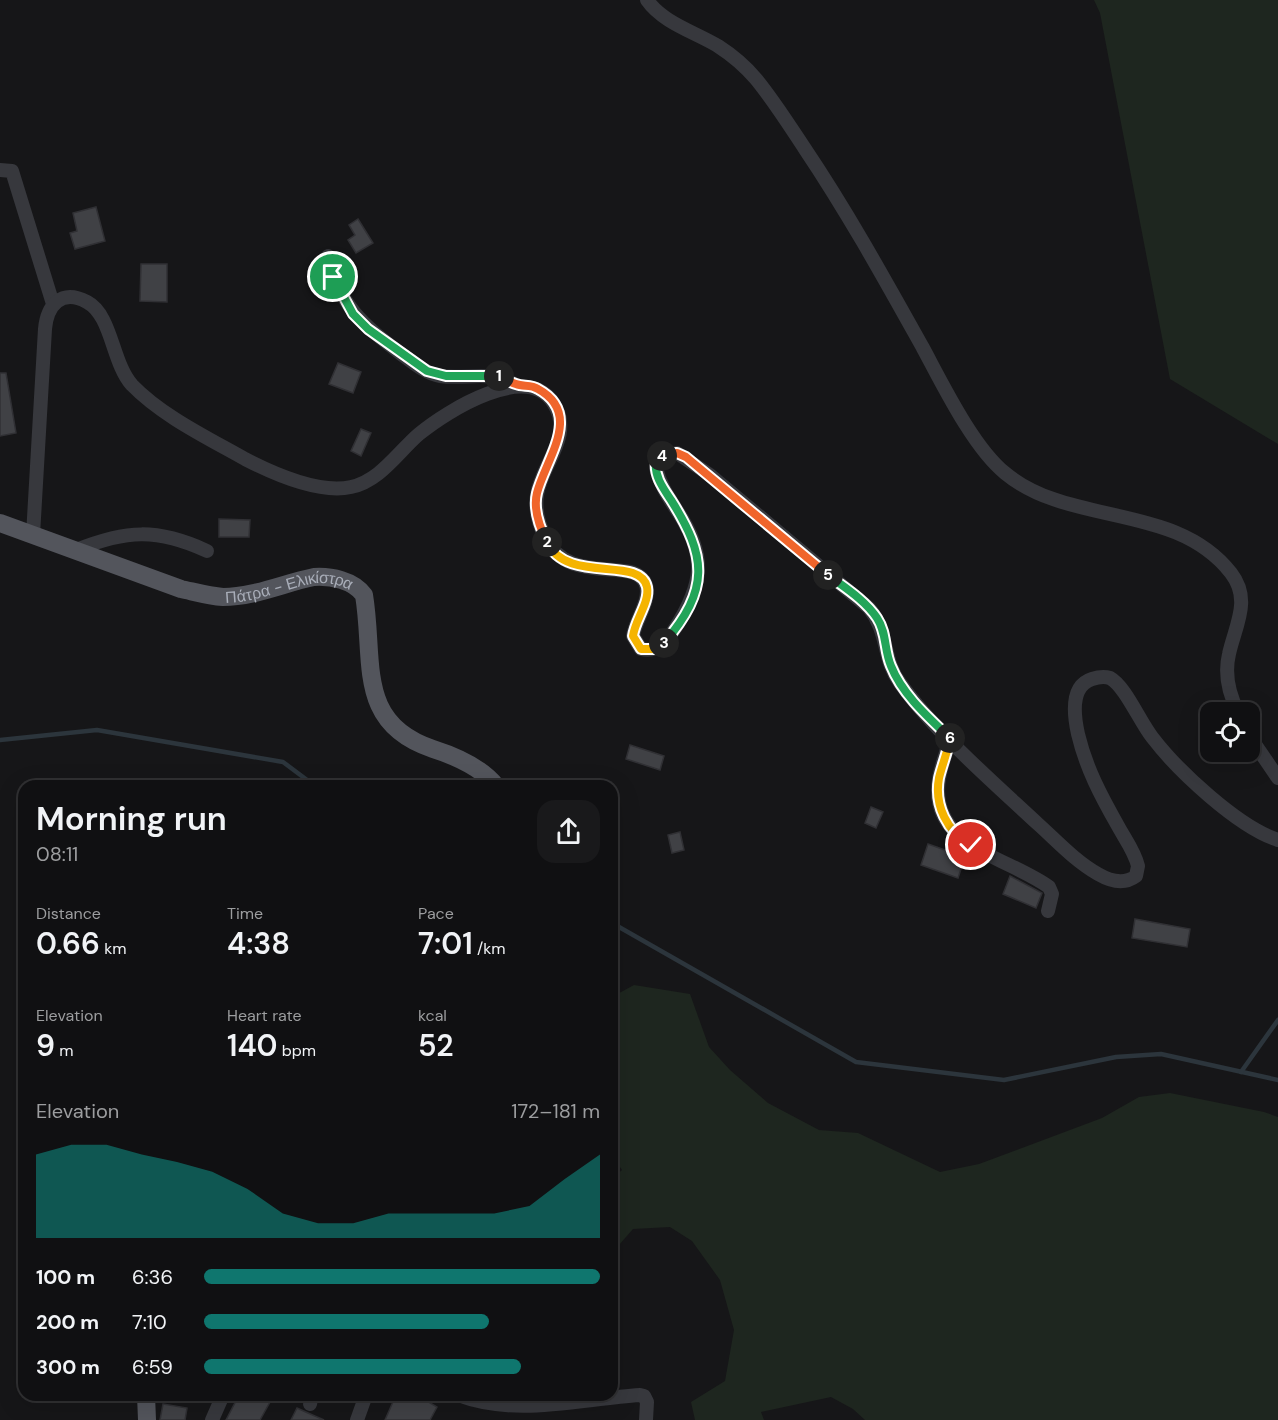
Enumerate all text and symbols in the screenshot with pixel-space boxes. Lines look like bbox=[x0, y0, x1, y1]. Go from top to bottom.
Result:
pin bbox=[307, 251, 358, 302]
icon: arrive bbox=[316, 260, 349, 293]
pin: 1 bbox=[484, 361, 514, 391]
text: 1 bbox=[496, 365, 502, 386]
pin: 4 bbox=[647, 441, 677, 471]
text: 4 bbox=[657, 445, 667, 466]
pin: 2 bbox=[532, 527, 562, 557]
text: 2 bbox=[542, 531, 552, 552]
pin: 5 bbox=[813, 560, 843, 590]
text: 5 bbox=[823, 564, 833, 585]
street label: Πάτρα - Ελικίστρα bbox=[224, 566, 357, 608]
pin: 3 bbox=[649, 628, 679, 658]
text: 3 bbox=[659, 632, 669, 653]
map controls bbox=[1200, 702, 1260, 762]
button: locate bbox=[1200, 702, 1260, 762]
pin: 6 bbox=[935, 723, 965, 753]
text: 6 bbox=[945, 727, 955, 748]
text: Morning run bbox=[36, 797, 227, 840]
button: share bbox=[537, 800, 600, 863]
pin bbox=[945, 819, 996, 870]
icon: check bbox=[954, 828, 987, 861]
text: 08:11 bbox=[36, 841, 78, 867]
text: Distance bbox=[36, 903, 101, 924]
text: Time bbox=[227, 903, 263, 924]
text: Pace bbox=[418, 903, 454, 924]
text: 0.66 bbox=[36, 924, 100, 963]
text: 4:38 bbox=[227, 924, 290, 963]
text: 7:01 bbox=[418, 924, 473, 963]
text: km bbox=[100, 938, 126, 959]
text: /km bbox=[473, 938, 506, 959]
text: Elevation bbox=[36, 1005, 103, 1026]
text: Heart rate bbox=[227, 1005, 302, 1026]
text: kcal bbox=[418, 1005, 447, 1026]
text: 9 bbox=[36, 1026, 55, 1065]
text: 140 bbox=[227, 1026, 278, 1065]
text: 52 bbox=[418, 1026, 454, 1065]
text: m bbox=[55, 1040, 74, 1061]
text: bpm bbox=[278, 1040, 316, 1061]
text: Elevation bbox=[36, 1098, 119, 1124]
text: 172–181 m bbox=[511, 1098, 600, 1124]
text: 100 m bbox=[36, 1264, 95, 1290]
text: 6:36 bbox=[132, 1264, 173, 1290]
text: 200 m bbox=[36, 1309, 99, 1335]
text: 7:10 bbox=[132, 1309, 167, 1335]
text: 300 m bbox=[36, 1354, 100, 1380]
text: 6:59 bbox=[132, 1354, 173, 1380]

